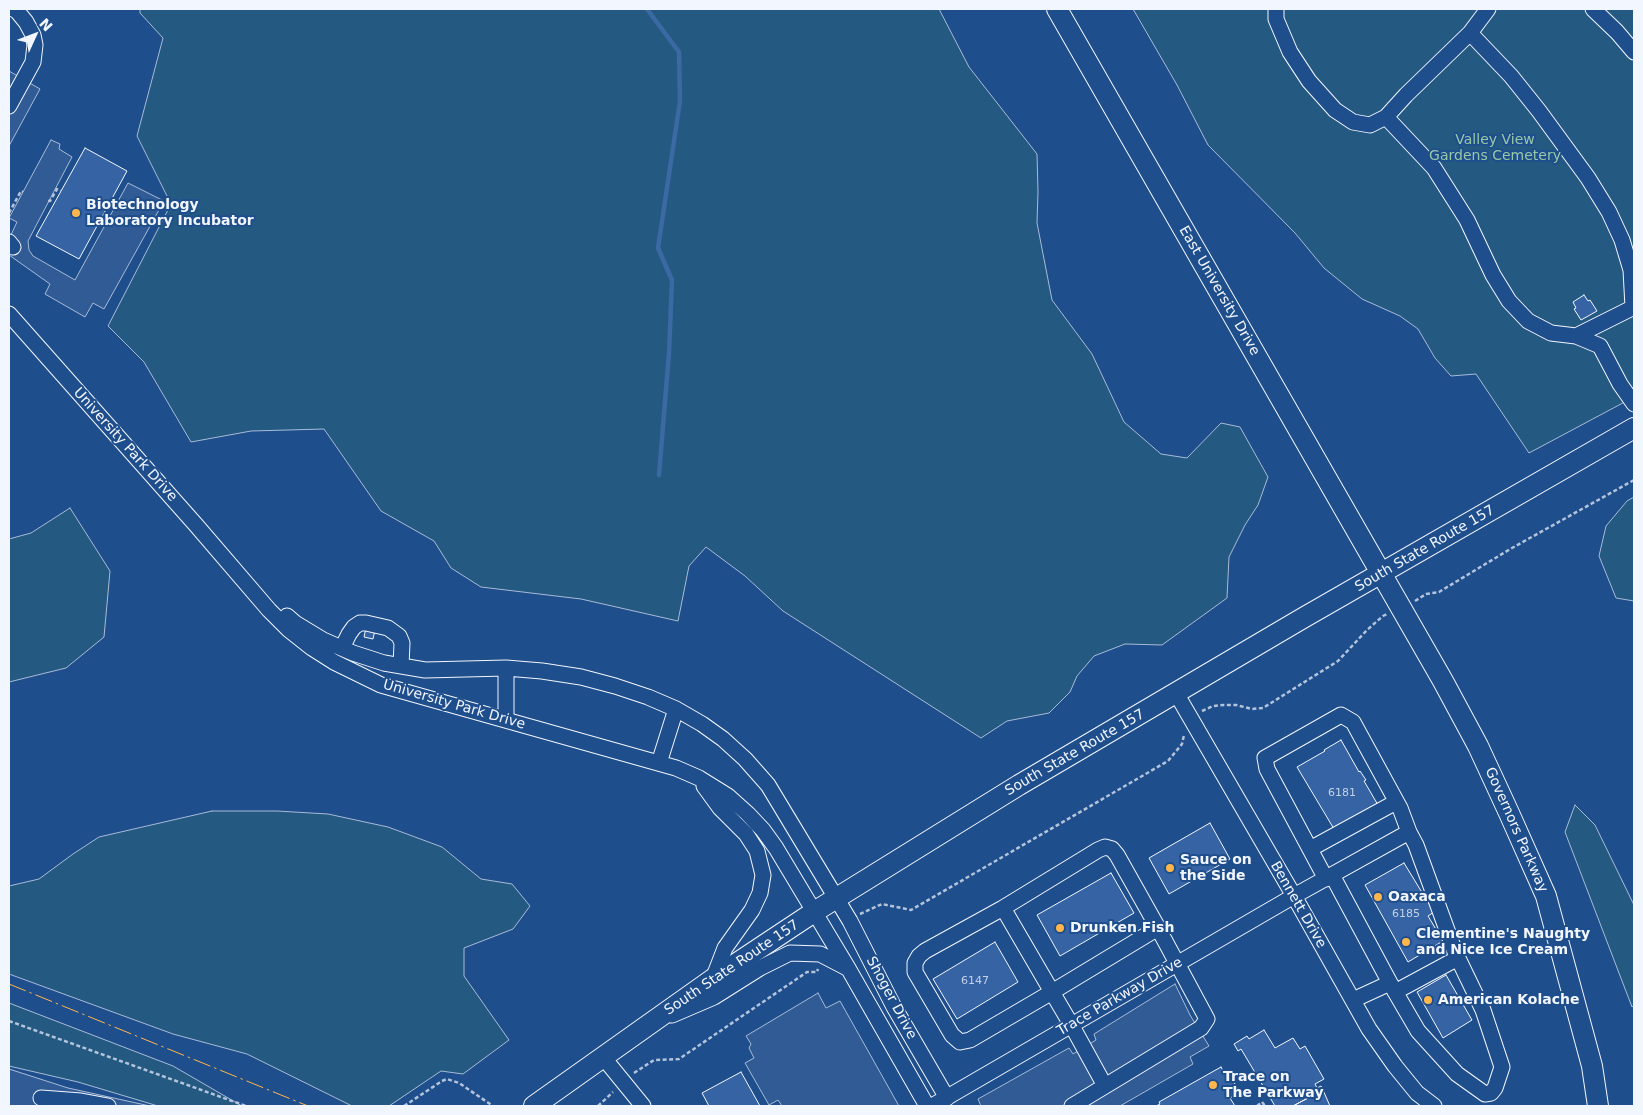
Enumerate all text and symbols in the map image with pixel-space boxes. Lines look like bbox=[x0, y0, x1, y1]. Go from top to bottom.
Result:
north arrow bbox=[10, 10, 60, 60]
text: N bbox=[36, 15, 56, 35]
park label: Valley View Gardens Cemetery bbox=[1429, 132, 1561, 164]
place label: Biotechnology Laboratory Incubator bbox=[86, 197, 254, 230]
marker: Biotechnology Laboratory Incubator bbox=[70, 207, 82, 219]
street label: East University Drive bbox=[1175, 223, 1263, 359]
street label: University Park Drive bbox=[70, 385, 180, 505]
street label: South State Route 157 bbox=[1352, 502, 1498, 596]
street label: University Park Drive bbox=[381, 677, 527, 733]
street label: South State Route 157 bbox=[1002, 706, 1148, 800]
street label: Governors Parkway bbox=[1481, 765, 1551, 895]
house number: 6181 bbox=[1328, 786, 1356, 800]
place label: Sauce on the Side bbox=[1180, 852, 1252, 884]
street label: Bennett Drive bbox=[1266, 859, 1330, 951]
marker: Sauce on the Side bbox=[1164, 862, 1176, 874]
place label: Oaxaca bbox=[1388, 889, 1446, 905]
marker: Oaxaca bbox=[1372, 891, 1384, 903]
house number: 6185 bbox=[1392, 907, 1420, 921]
street label: South State Route 157 bbox=[662, 917, 802, 1019]
place label: Drunken Fish bbox=[1070, 920, 1174, 936]
marker: Drunken Fish bbox=[1054, 922, 1066, 934]
place label: Clementine's Naughty and Nice Ice Cream bbox=[1416, 926, 1590, 959]
marker: Clementine's Naughty and Nice Ice Cream bbox=[1400, 936, 1412, 948]
street label: Shoger Drive bbox=[862, 954, 920, 1042]
street label: Trace Parkway Drive bbox=[1054, 954, 1186, 1040]
house number: 6147 bbox=[961, 974, 989, 988]
place label: American Kolache bbox=[1438, 992, 1579, 1008]
marker: American Kolache bbox=[1422, 994, 1434, 1006]
place label: Trace on The Parkway bbox=[1223, 1069, 1324, 1102]
marker: Trace on The Parkway bbox=[1207, 1079, 1219, 1091]

